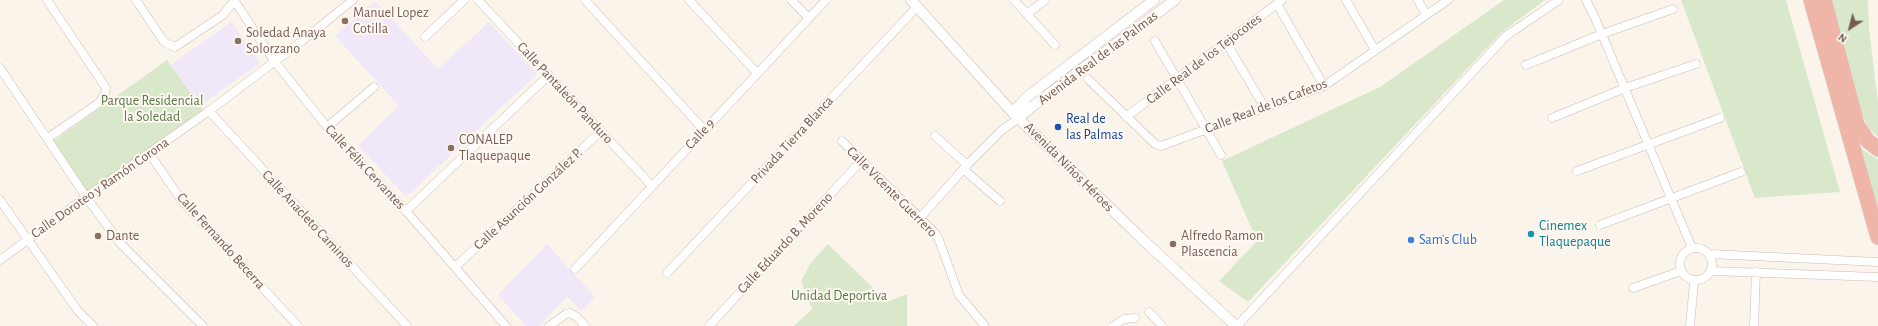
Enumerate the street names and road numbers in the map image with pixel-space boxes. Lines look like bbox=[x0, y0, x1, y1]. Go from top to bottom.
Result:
street label: Avenida Real de las Palmas bbox=[1035, 7, 1161, 109]
street label: Calle Real de los Tejocotes bbox=[1143, 10, 1265, 108]
street label: Calle Pantaleón Panduro bbox=[513, 39, 617, 147]
street label: Calle Real de los Cafetos bbox=[1202, 75, 1330, 137]
street label: Privada Tierra Blanca bbox=[747, 93, 837, 187]
street label: Calle 9 bbox=[682, 115, 718, 153]
street label: Avenida Niños Héroes bbox=[1021, 119, 1117, 215]
street label: Calle Félix Cervantes bbox=[321, 121, 409, 213]
street label: Calle Doroteo y Ramón Corona bbox=[28, 134, 172, 242]
street label: Calle Vicente Guerrero bbox=[843, 143, 941, 241]
street label: Calle Asunción González P. bbox=[470, 144, 586, 254]
street label: Calle Anacleto Caminos bbox=[258, 167, 358, 271]
street label: Calle Fernando Becerra bbox=[173, 189, 269, 293]
street label: Calle Eduardo B. Moreno bbox=[734, 189, 836, 297]

